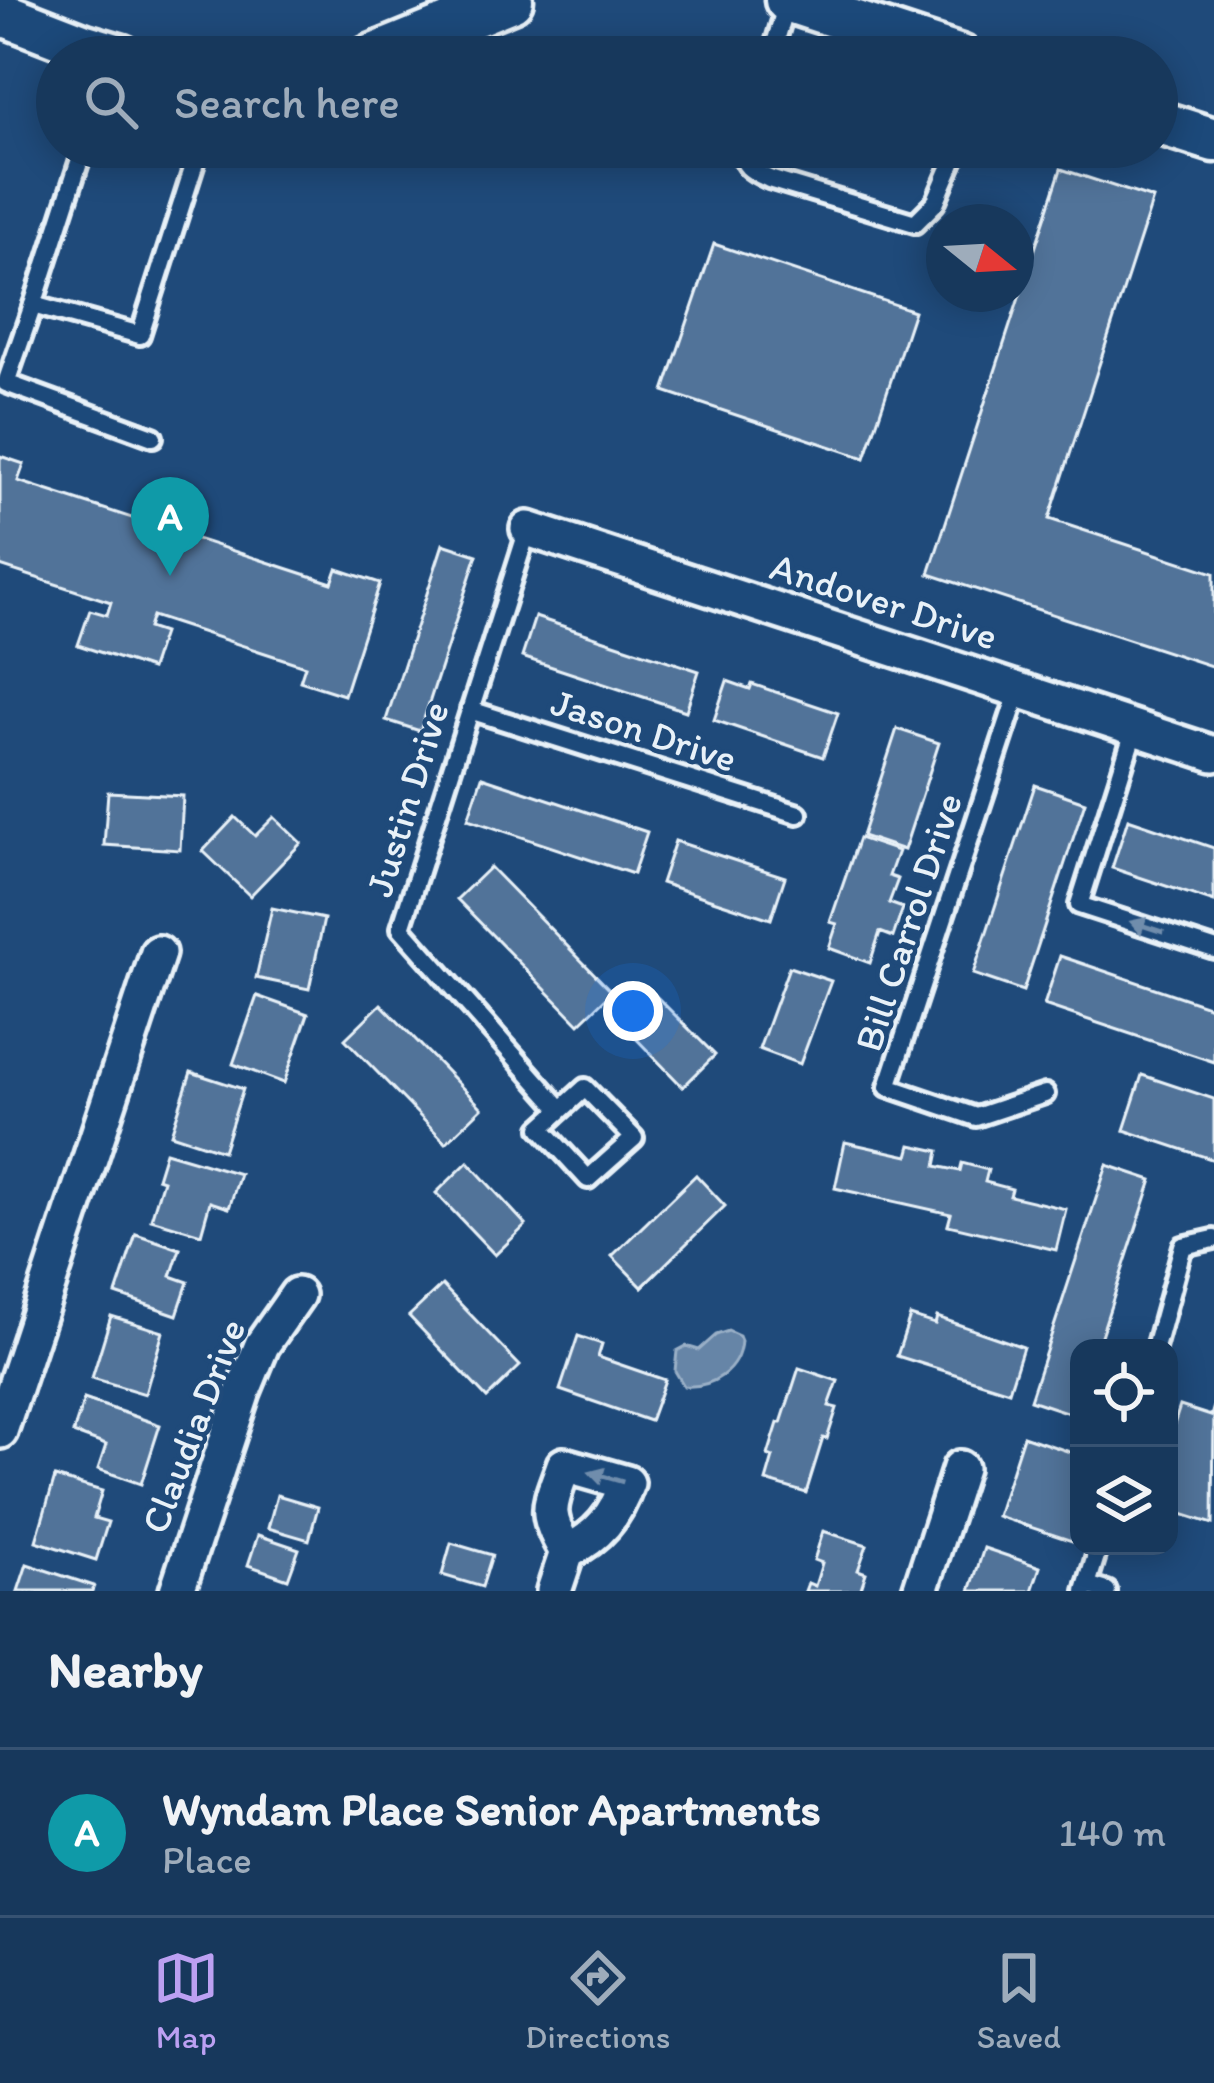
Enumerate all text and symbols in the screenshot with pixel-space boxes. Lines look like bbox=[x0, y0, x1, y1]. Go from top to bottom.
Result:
search box bbox=[36, 36, 1178, 168]
icon: search bbox=[78, 69, 144, 135]
text: Search here bbox=[174, 75, 400, 129]
north arrow bbox=[926, 204, 1034, 312]
pin: A bbox=[131, 477, 209, 576]
street label: Andover Drive bbox=[765, 542, 1003, 660]
street label: Jason Drive bbox=[545, 678, 743, 782]
street label: Justin Drive bbox=[355, 696, 459, 902]
street label: Bill Carrol Drive bbox=[844, 787, 972, 1057]
one-way arrow bbox=[1128, 917, 1165, 935]
your location bbox=[603, 981, 663, 1041]
street label: Claudia Drive bbox=[131, 1312, 255, 1540]
map controls bbox=[1070, 1339, 1178, 1555]
button: locate bbox=[1070, 1339, 1178, 1447]
button: layers bbox=[1070, 1447, 1178, 1555]
one-way arrow bbox=[587, 1466, 624, 1485]
text: Nearby bbox=[48, 1639, 203, 1700]
text: Wyndam Place Senior Apartments bbox=[162, 1782, 821, 1836]
text: A bbox=[75, 1809, 99, 1856]
text: 140 m bbox=[1059, 1809, 1166, 1856]
text: Place bbox=[162, 1836, 252, 1883]
tab: Map bbox=[153, 1945, 219, 2056]
tab: Directions bbox=[525, 1945, 670, 2056]
tab: Saved bbox=[977, 1945, 1061, 2056]

